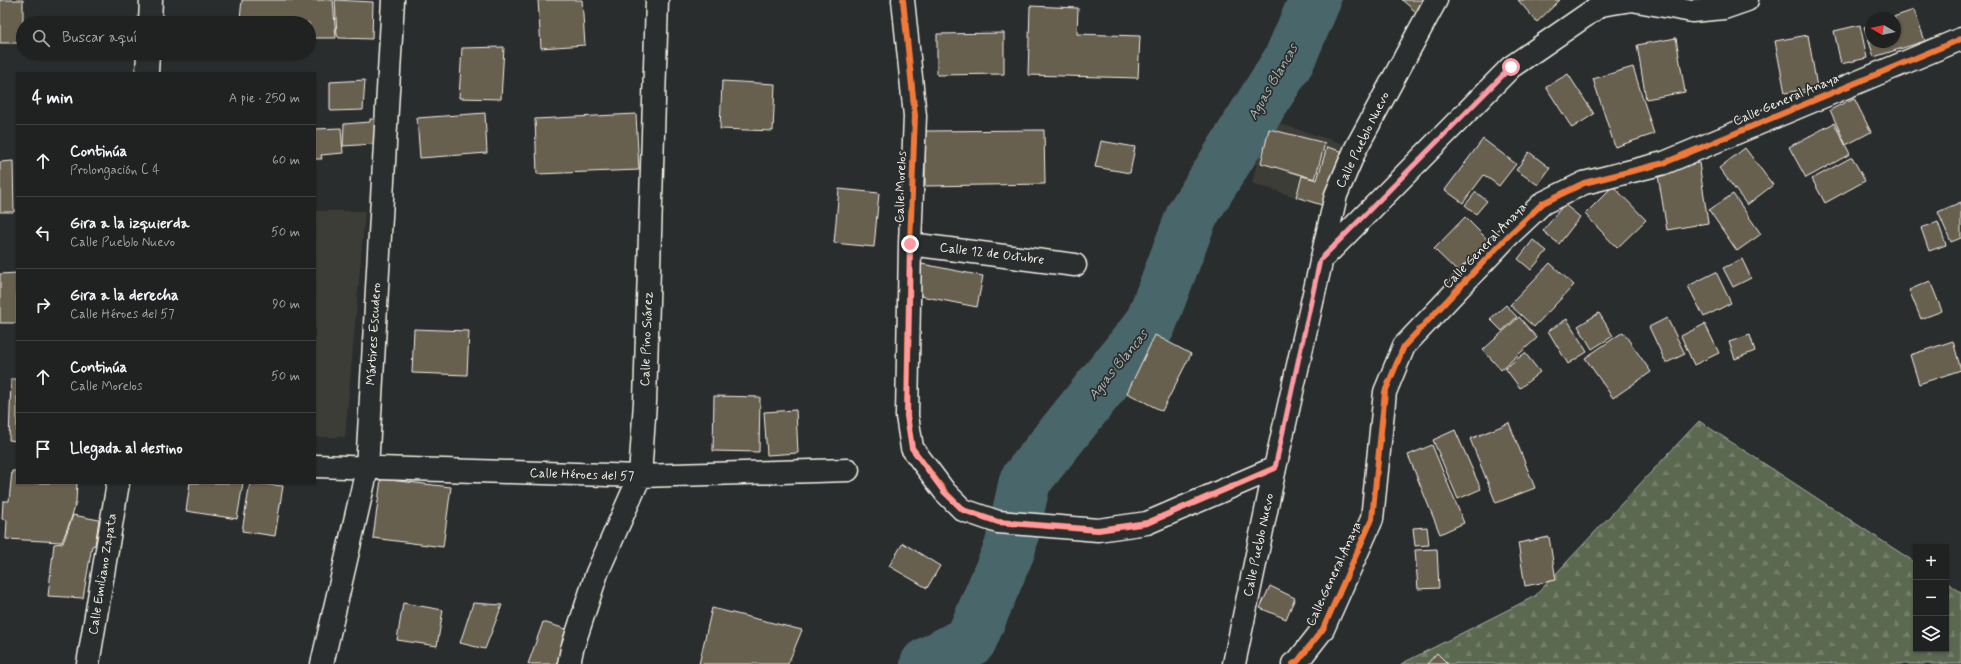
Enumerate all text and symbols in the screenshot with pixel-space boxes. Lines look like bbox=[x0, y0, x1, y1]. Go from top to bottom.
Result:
north arrow bbox=[1865, 12, 1901, 48]
search box bbox=[16, 16, 316, 60]
icon: search bbox=[30, 27, 52, 49]
text: Buscar aquí bbox=[62, 28, 137, 48]
water label: Aguas Blancas bbox=[1244, 39, 1304, 124]
route start bbox=[1502, 58, 1520, 76]
street label: Calle General Anaya bbox=[1730, 70, 1842, 130]
text: 4 min bbox=[32, 87, 73, 109]
street label: Calle Pueblo Nuevo bbox=[1332, 89, 1394, 191]
text: A pie · 250 m bbox=[229, 90, 300, 107]
text: Continúa bbox=[70, 142, 127, 162]
icon: ahead bbox=[32, 150, 54, 172]
street label: Calle Morelos bbox=[891, 150, 911, 224]
text: 60 m bbox=[272, 152, 300, 169]
text: Prolongación C 4 bbox=[70, 162, 160, 179]
street label: Calle General Anaya bbox=[1439, 199, 1531, 293]
text: Gira a la izquierda bbox=[70, 214, 189, 234]
icon: left bbox=[32, 222, 54, 244]
text: 50 m bbox=[271, 224, 300, 241]
text: Calle Pueblo Nuevo bbox=[70, 234, 175, 251]
route end bbox=[901, 235, 919, 253]
street label: Calle 12 de Octubre bbox=[939, 239, 1046, 269]
street label: Mártires Escudero bbox=[363, 282, 385, 386]
text: Gira a la derecha bbox=[70, 286, 179, 306]
street label: Calle Pino Suárez bbox=[637, 291, 657, 387]
icon: right bbox=[32, 294, 54, 316]
text: 90 m bbox=[272, 296, 300, 313]
text: Calle Héroes del 57 bbox=[70, 306, 175, 323]
water label: Aguas Blancas bbox=[1084, 325, 1154, 404]
text: Continúa bbox=[70, 358, 127, 378]
icon: ahead bbox=[32, 366, 54, 388]
text: 50 m bbox=[271, 368, 300, 385]
text: Calle Morelos bbox=[70, 378, 142, 395]
icon: arrive bbox=[32, 438, 54, 460]
text: Llegada al destino bbox=[70, 439, 183, 459]
street label: Calle Héroes del 57 bbox=[529, 465, 635, 485]
street label: Calle Pueblo Nuevo bbox=[1240, 492, 1278, 598]
street label: Calle Emiliano Zapata bbox=[85, 512, 121, 636]
street label: Calle General Anaya bbox=[1302, 519, 1366, 629]
map controls bbox=[1913, 544, 1949, 652]
button: + bbox=[1913, 544, 1949, 580]
button: − bbox=[1913, 580, 1949, 616]
button: layers bbox=[1913, 616, 1949, 652]

